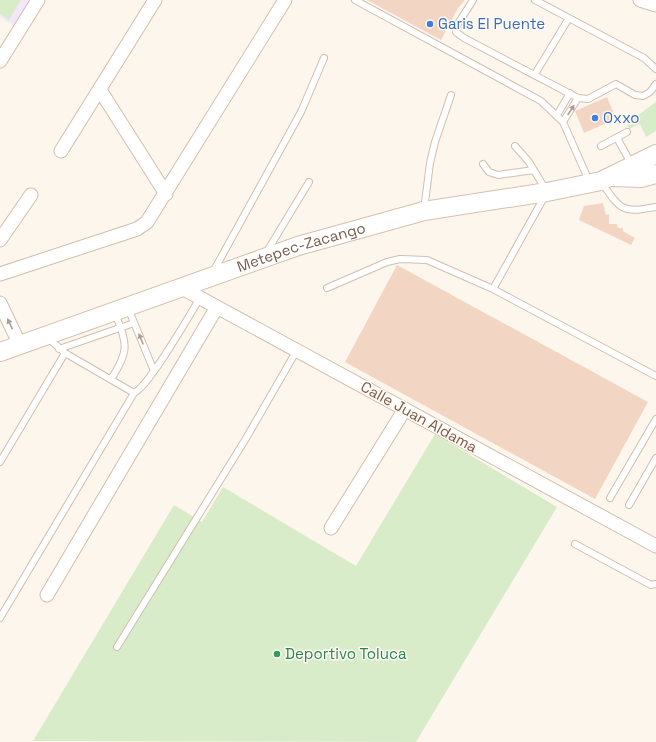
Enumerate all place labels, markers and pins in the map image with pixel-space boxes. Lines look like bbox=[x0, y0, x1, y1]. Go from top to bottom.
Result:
place label: Garis El Puente bbox=[438, 14, 545, 33]
marker: Garis El Puente bbox=[425, 19, 435, 29]
place label: Oxxo bbox=[603, 108, 640, 127]
marker: Oxxo bbox=[590, 113, 600, 123]
place label: Deportivo Toluca bbox=[285, 644, 407, 663]
marker: Deportivo Toluca bbox=[272, 649, 282, 659]

